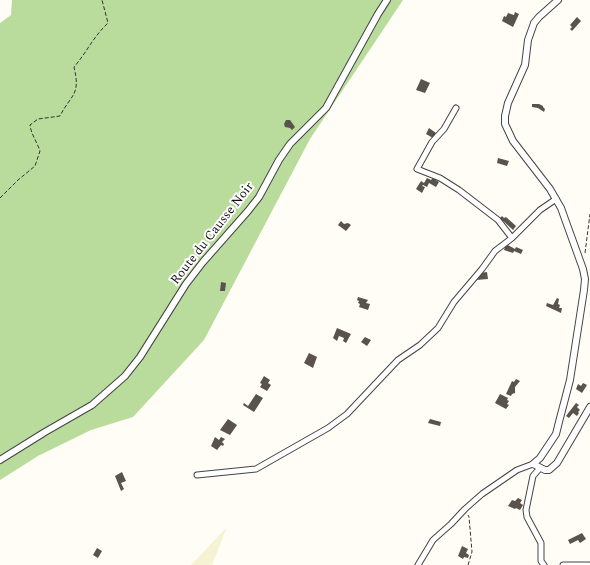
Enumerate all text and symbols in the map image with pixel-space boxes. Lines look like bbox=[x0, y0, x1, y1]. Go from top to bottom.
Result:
street label: Route du Causse Noir bbox=[168, 180, 258, 288]

